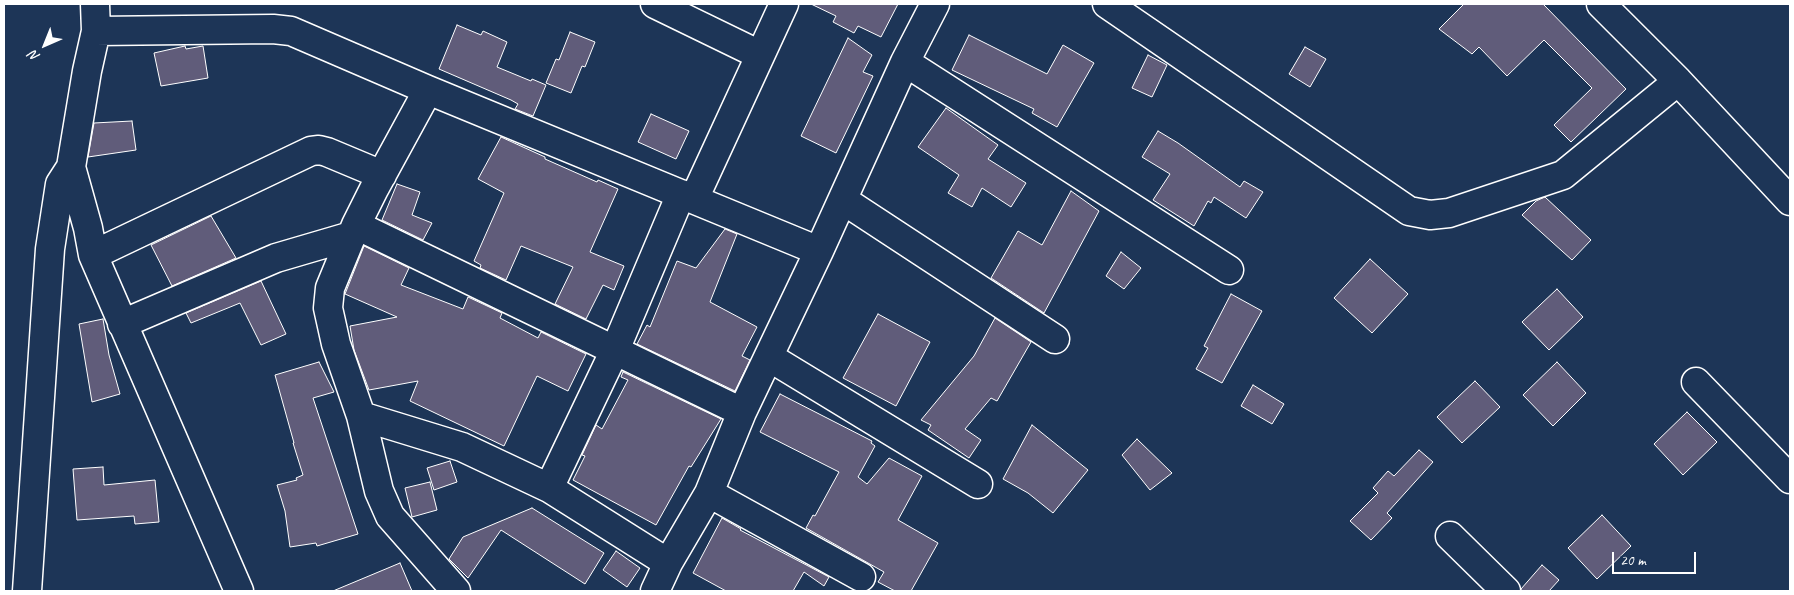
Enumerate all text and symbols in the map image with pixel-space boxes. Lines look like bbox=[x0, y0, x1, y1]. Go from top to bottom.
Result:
north arrow bbox=[20, 20, 70, 70]
text: N bbox=[25, 47, 43, 65]
scale bar bbox=[1614, 542, 1698, 574]
text: 20 m bbox=[1620, 551, 1646, 570]

